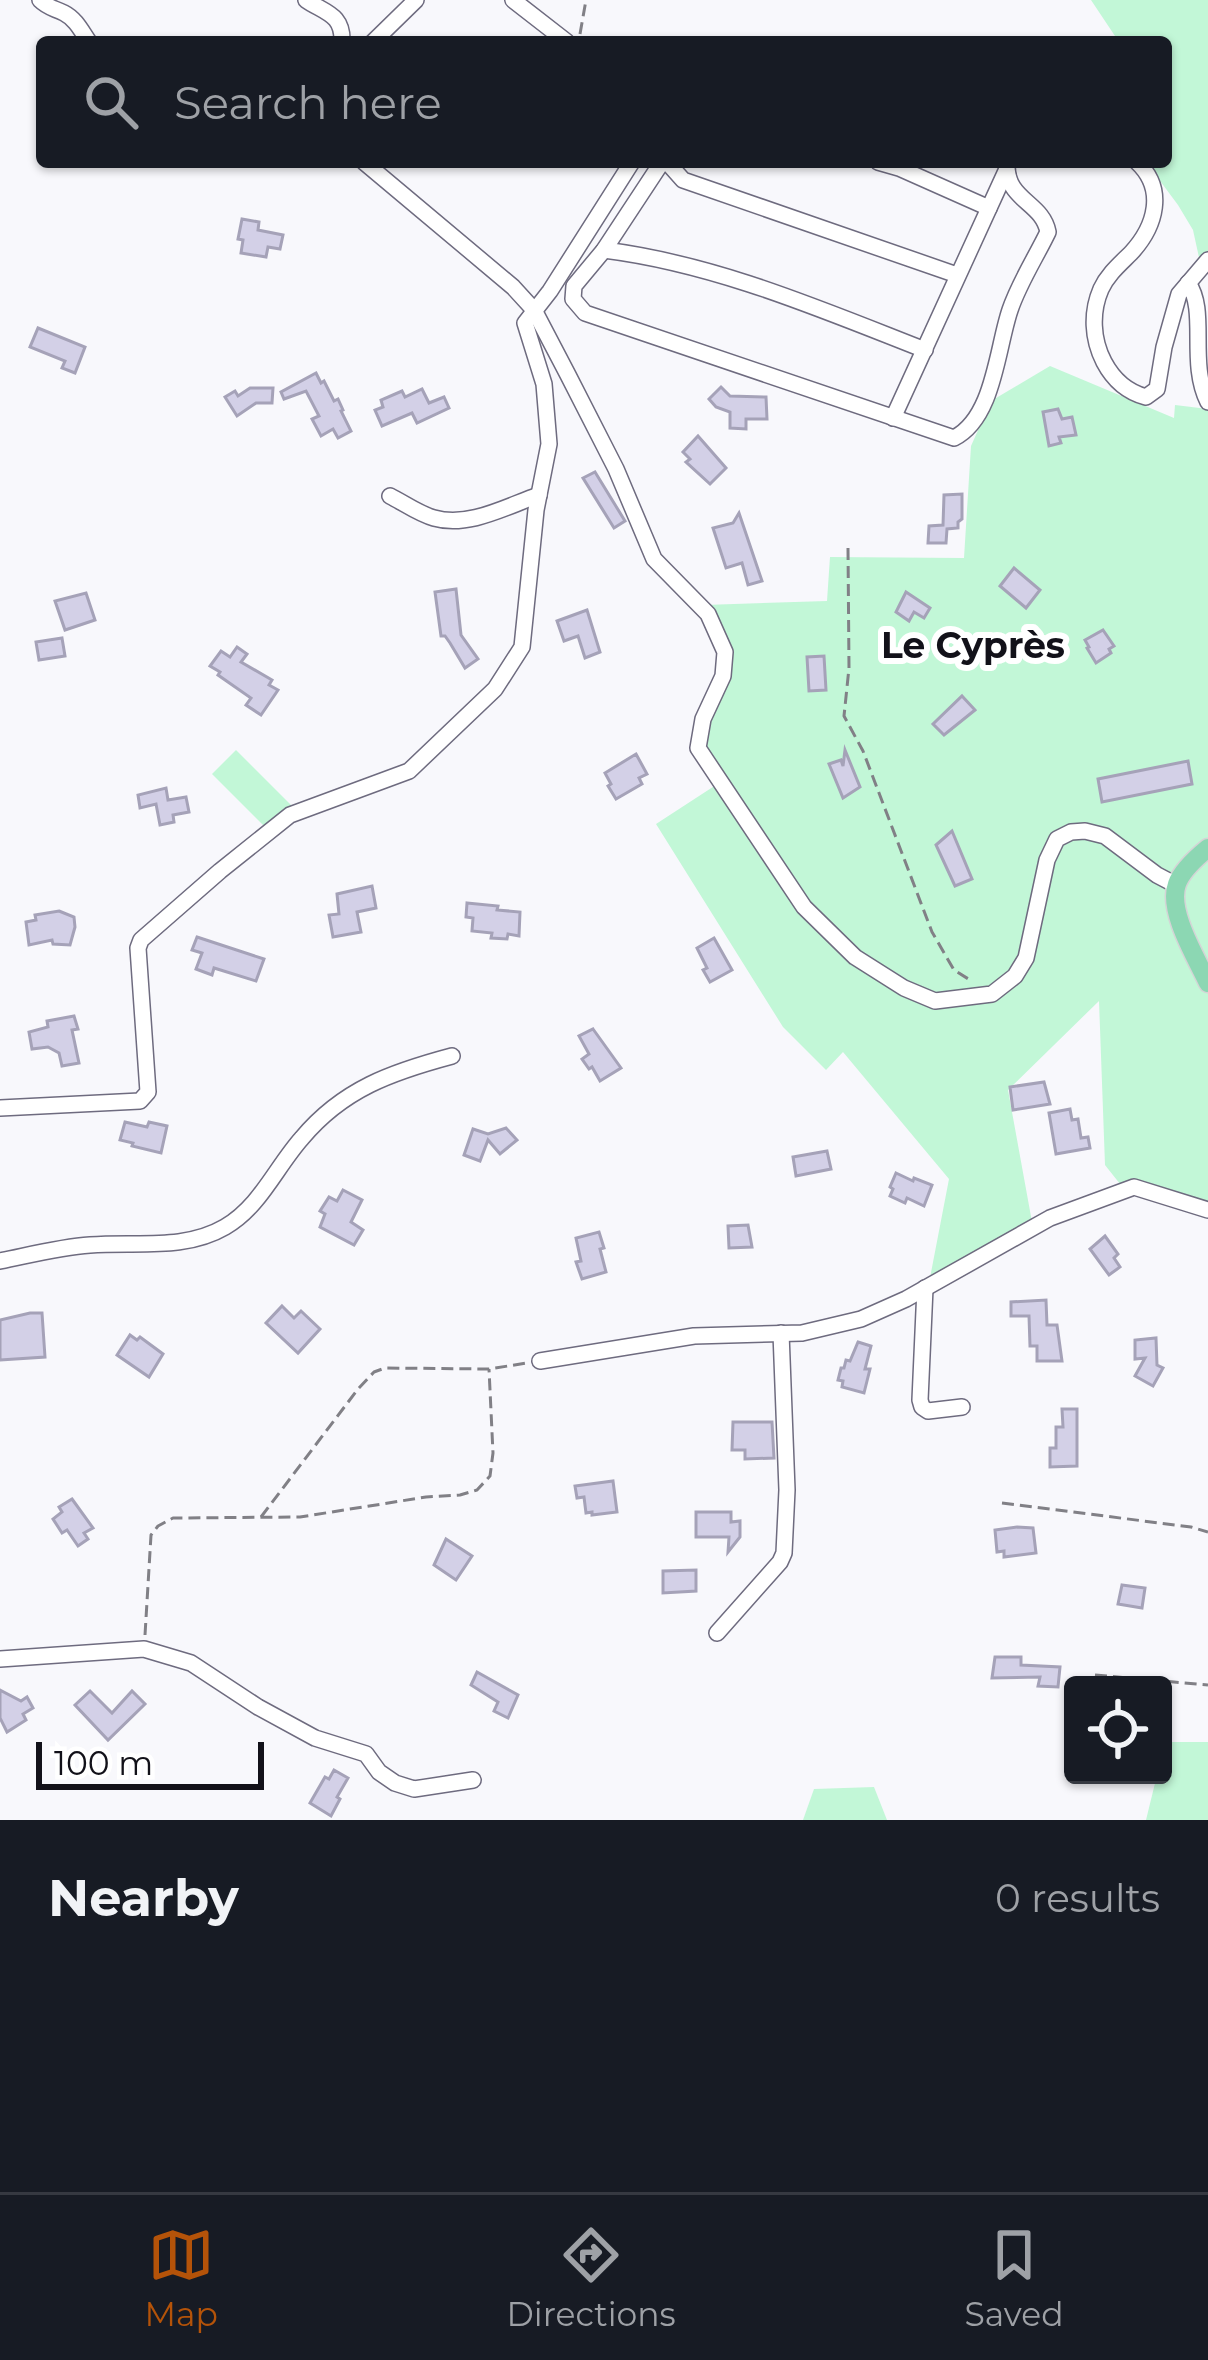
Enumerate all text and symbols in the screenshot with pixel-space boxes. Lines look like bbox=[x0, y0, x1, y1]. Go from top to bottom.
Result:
search box bbox=[36, 36, 1172, 168]
icon: search bbox=[78, 69, 144, 135]
text: Search here bbox=[174, 75, 442, 130]
district label: Le Cyprès bbox=[881, 623, 1065, 667]
map controls bbox=[1064, 1676, 1172, 1784]
button: locate bbox=[1064, 1676, 1172, 1784]
scale bar bbox=[36, 1736, 264, 1789]
text: 100 m bbox=[54, 1743, 153, 1783]
text: Nearby bbox=[48, 1867, 239, 1929]
text: 0 results bbox=[995, 1874, 1160, 1922]
tab: Map bbox=[144, 2222, 218, 2334]
tab: Directions bbox=[507, 2222, 676, 2334]
tab: Saved bbox=[964, 2222, 1064, 2334]

